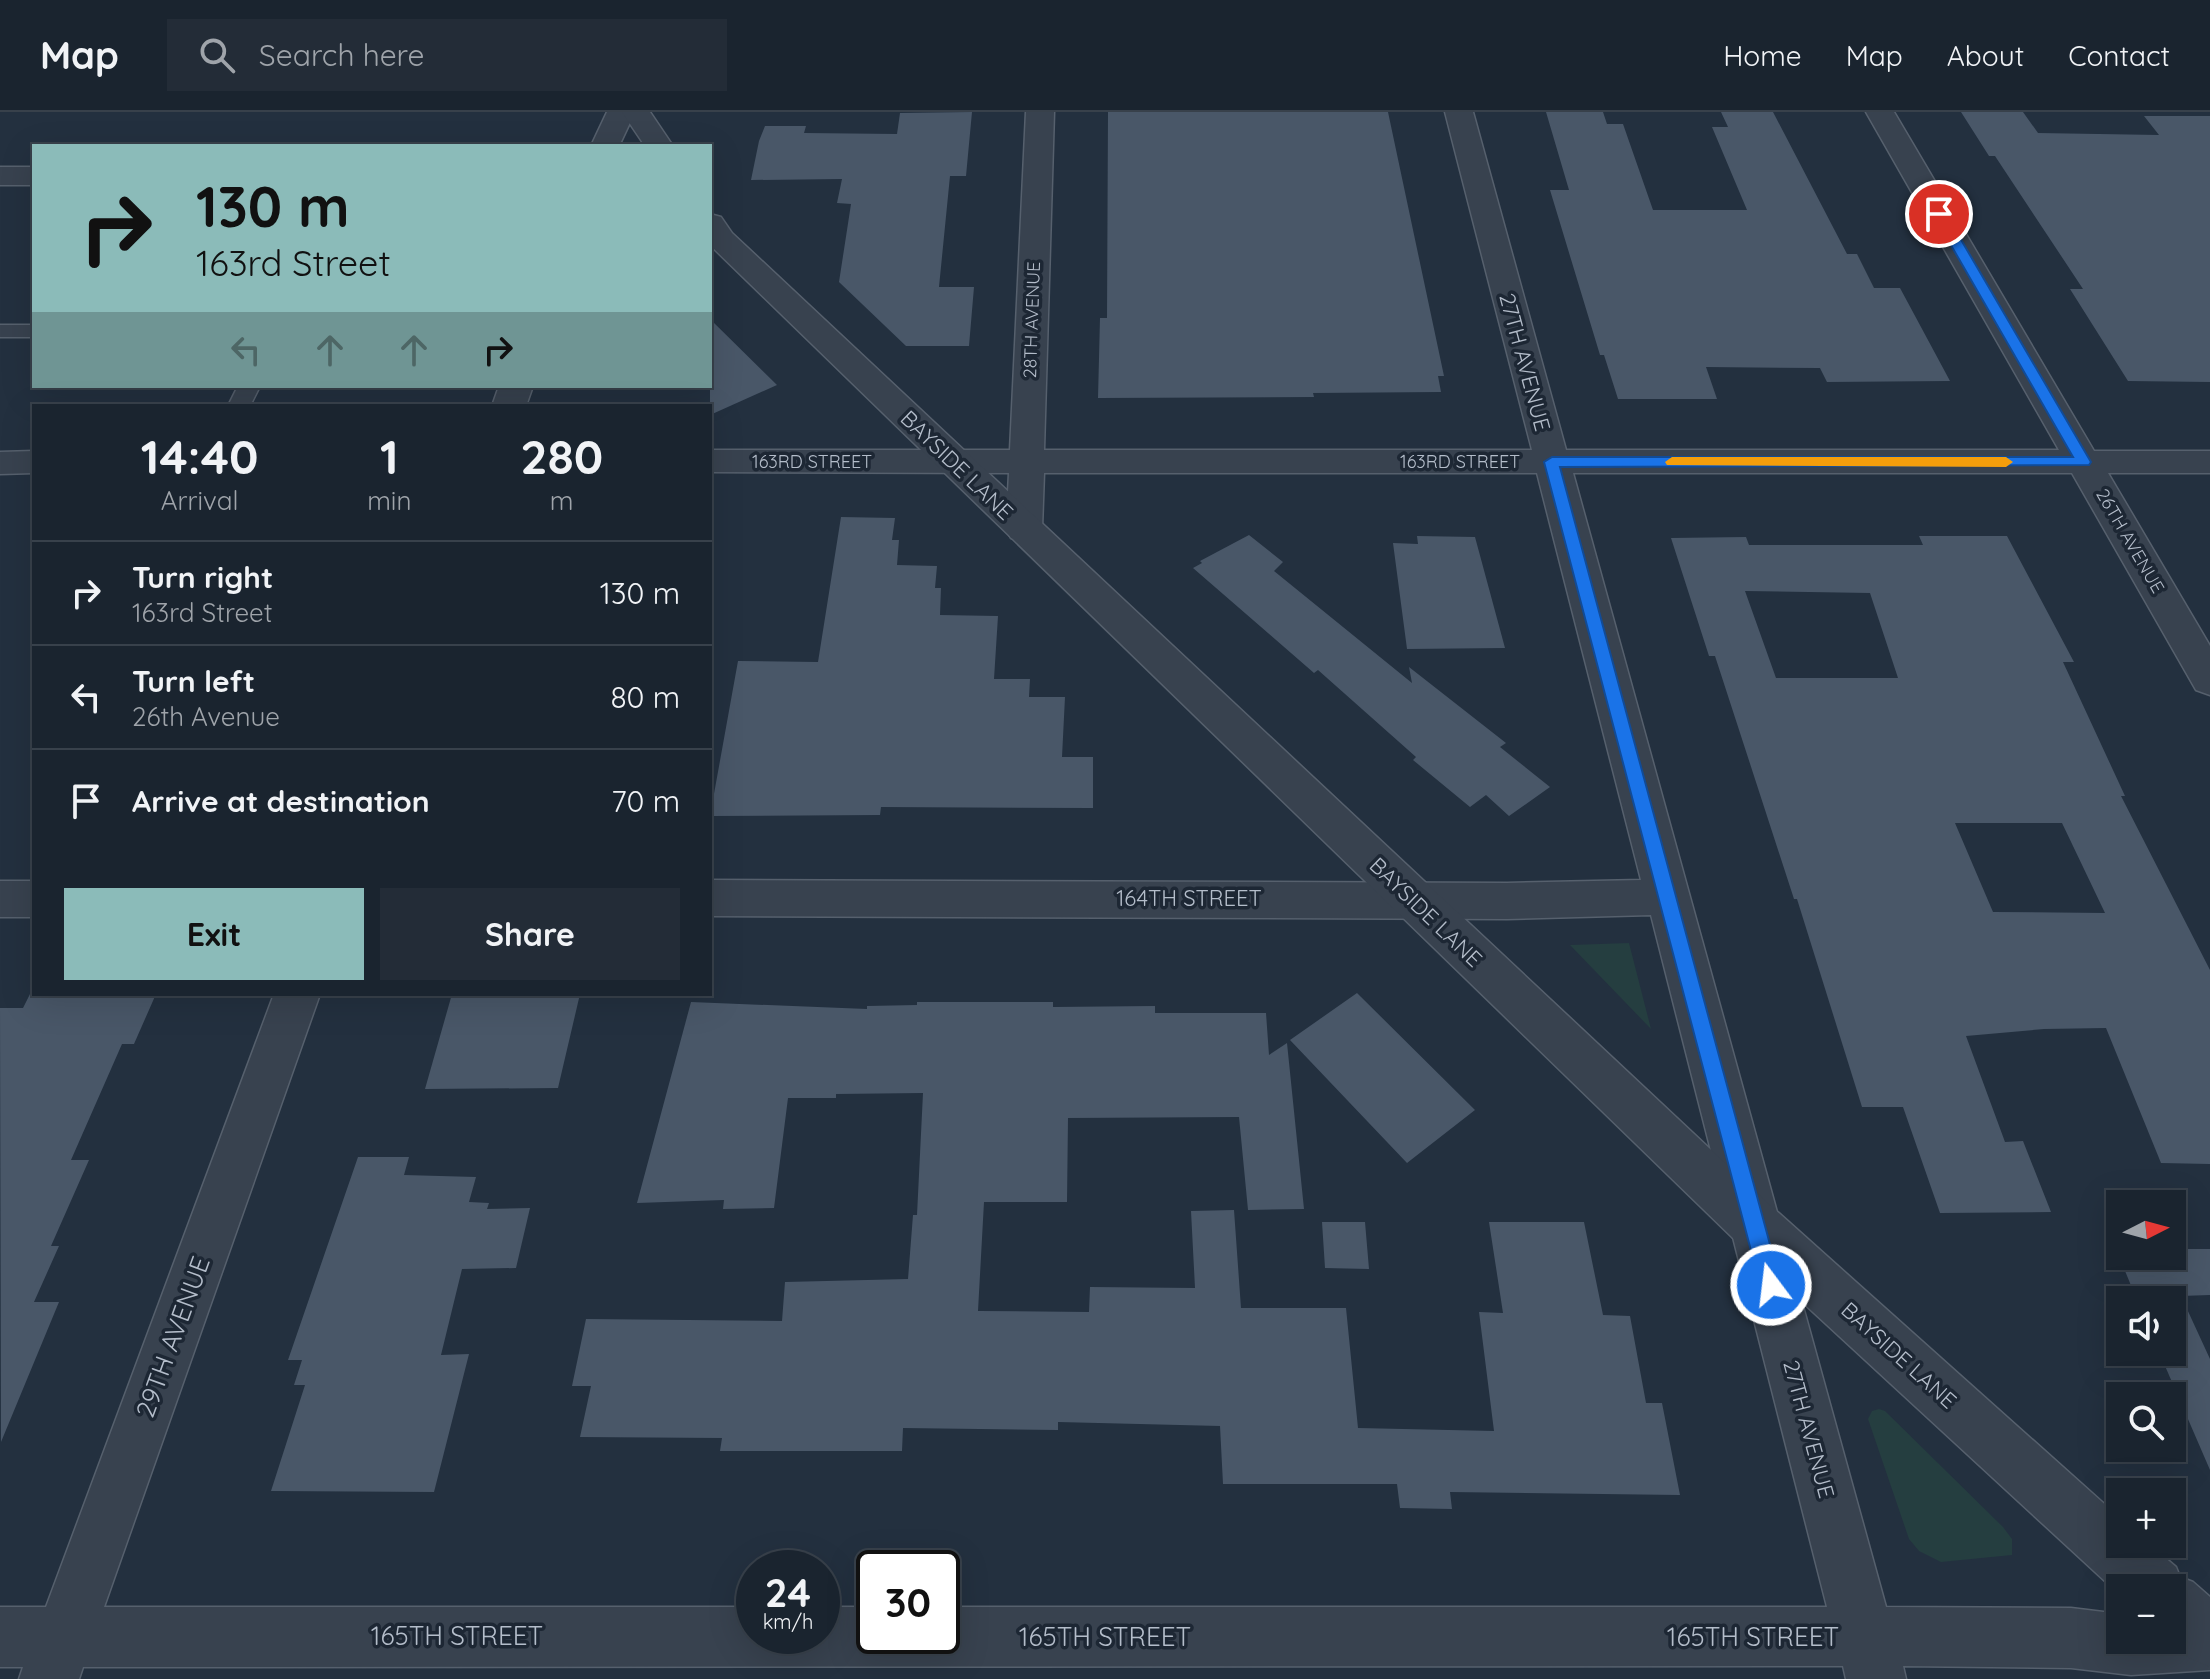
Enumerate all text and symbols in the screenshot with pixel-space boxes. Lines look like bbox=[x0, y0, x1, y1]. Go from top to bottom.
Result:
search box bbox=[167, 19, 727, 91]
text: Map bbox=[40, 31, 119, 79]
icon: search bbox=[195, 33, 239, 77]
text: Search here bbox=[259, 36, 424, 74]
text: Home bbox=[1723, 38, 1802, 73]
text: Map bbox=[1846, 38, 1903, 73]
text: About bbox=[1947, 38, 2024, 73]
text: Contact bbox=[2068, 38, 2170, 73]
text: 130 m bbox=[196, 171, 350, 241]
icon: right bbox=[64, 176, 168, 280]
pin bbox=[1905, 180, 1973, 248]
icon: arrive bbox=[1917, 192, 1961, 236]
text: 163rd Street bbox=[196, 240, 391, 285]
street label: 28TH AVENUE bbox=[1018, 261, 1045, 379]
street label: 27TH AVENUE bbox=[1493, 290, 1557, 434]
icon: left bbox=[224, 328, 268, 372]
icon: ahead bbox=[308, 328, 352, 372]
icon: ahead bbox=[392, 328, 436, 372]
icon: right bbox=[476, 328, 520, 372]
street label: BAYSIDE LANE bbox=[895, 404, 1019, 526]
text: 14:40 bbox=[141, 426, 258, 486]
text: 1 bbox=[380, 426, 399, 486]
text: 280 bbox=[520, 426, 603, 486]
street label: 163RD STREET bbox=[752, 450, 872, 473]
street label: 163RD STREET bbox=[1400, 450, 1520, 473]
text: Arrival bbox=[161, 484, 239, 517]
text: min bbox=[367, 484, 411, 517]
text: m bbox=[550, 484, 574, 517]
street label: 26TH AVENUE bbox=[2091, 484, 2170, 597]
text: Turn right bbox=[132, 558, 273, 596]
icon: right bbox=[64, 571, 108, 615]
text: 130 m bbox=[600, 574, 680, 612]
text: 163rd Street bbox=[132, 596, 273, 629]
text: Turn left bbox=[132, 662, 255, 700]
icon: left bbox=[64, 675, 108, 719]
text: 80 m bbox=[610, 678, 680, 716]
text: 26th Avenue bbox=[132, 700, 280, 733]
icon: arrive bbox=[64, 779, 108, 823]
text: Arrive at destination bbox=[132, 782, 430, 820]
text: 70 m bbox=[611, 782, 680, 820]
street label: BAYSIDE LANE bbox=[1364, 851, 1488, 973]
street label: 164TH STREET bbox=[1116, 884, 1262, 912]
button: Exit bbox=[64, 888, 364, 980]
button: Share bbox=[380, 888, 680, 980]
north arrow bbox=[2106, 1190, 2186, 1270]
map controls bbox=[2106, 1190, 2186, 1654]
position arrow bbox=[1729, 1243, 1813, 1327]
street label: 29TH AVENUE bbox=[128, 1252, 217, 1422]
button: sound bbox=[2106, 1286, 2186, 1366]
street label: BAYSIDE LANE bbox=[1835, 1296, 1963, 1414]
street label: 27TH AVENUE bbox=[1777, 1357, 1841, 1501]
button: search bbox=[2106, 1382, 2186, 1462]
button: + bbox=[2106, 1478, 2186, 1558]
speed limit sign: 30 bbox=[856, 1550, 960, 1654]
text: 24 bbox=[765, 1567, 811, 1617]
button: − bbox=[2106, 1574, 2186, 1654]
text: km/h bbox=[763, 1609, 813, 1634]
street label: 165TH STREET bbox=[371, 1619, 543, 1652]
street label: 165TH STREET bbox=[1019, 1620, 1191, 1653]
street label: 165TH STREET bbox=[1667, 1620, 1839, 1653]

